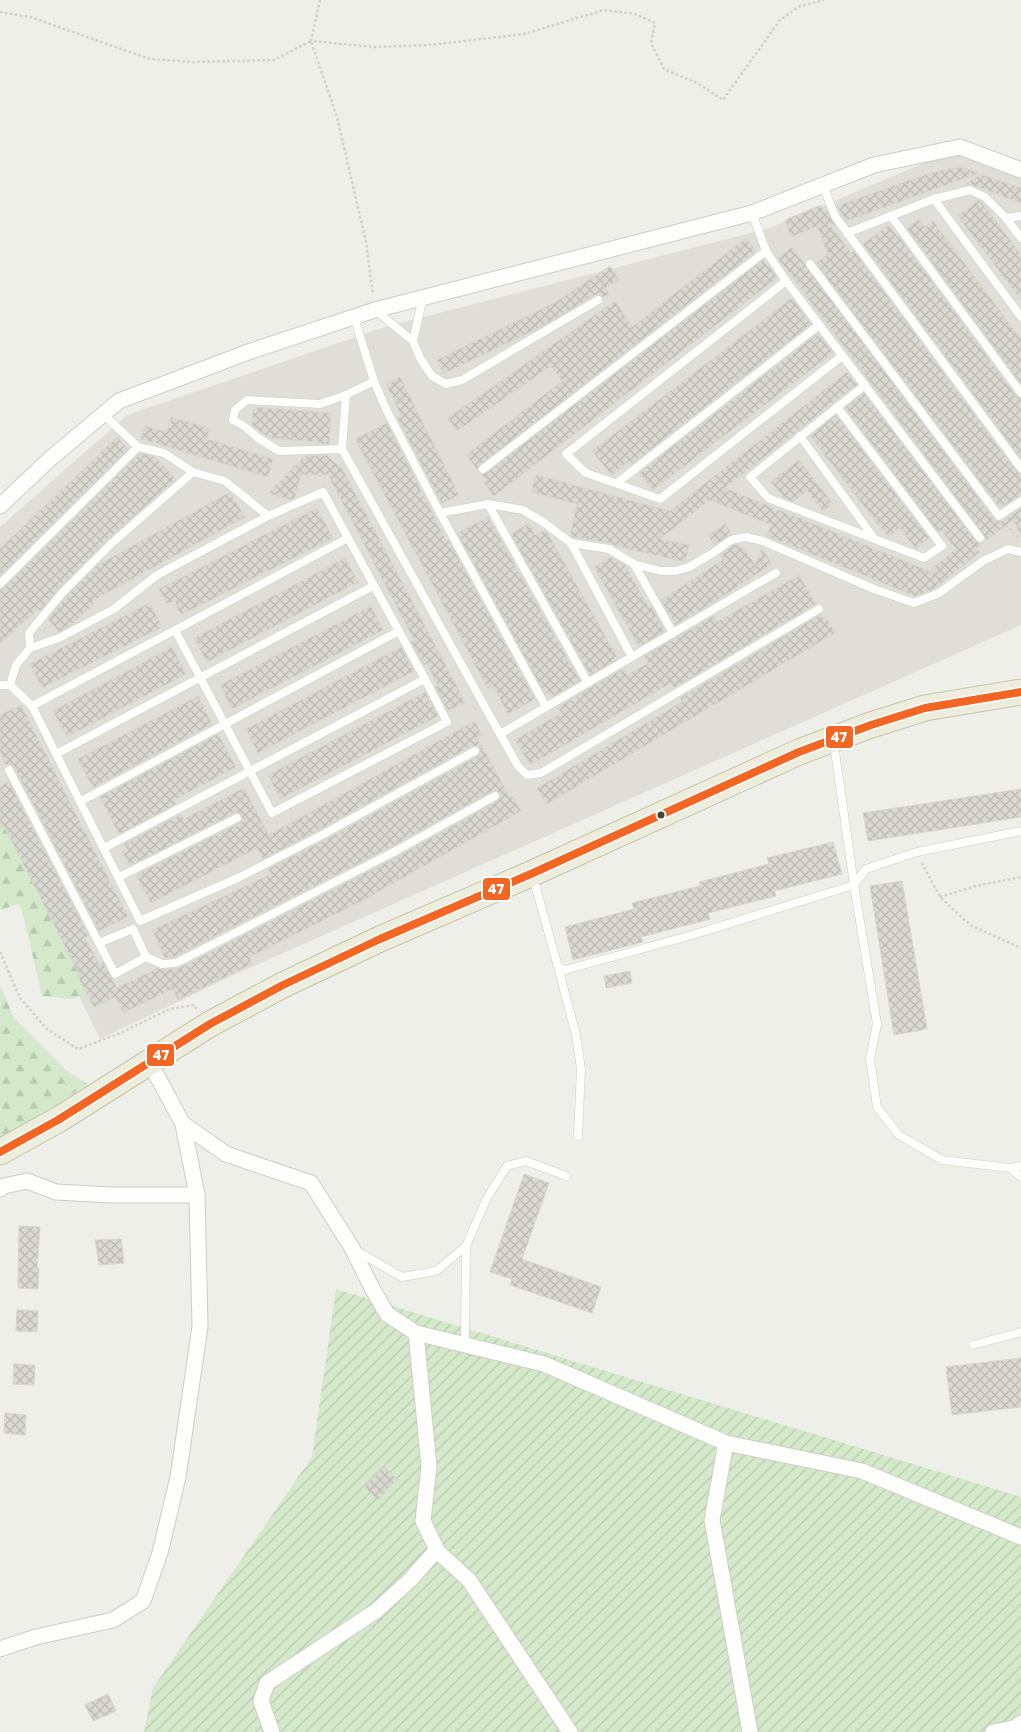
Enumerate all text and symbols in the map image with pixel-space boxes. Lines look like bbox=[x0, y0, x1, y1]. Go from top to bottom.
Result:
line badge: 47 bbox=[825, 725, 854, 749]
text: 47 bbox=[831, 728, 848, 745]
unlabelled marker bbox=[656, 810, 666, 820]
line badge: 47 bbox=[482, 877, 511, 901]
text: 47 bbox=[488, 880, 505, 897]
line badge: 47 bbox=[146, 1043, 175, 1067]
text: 47 bbox=[153, 1046, 170, 1063]

